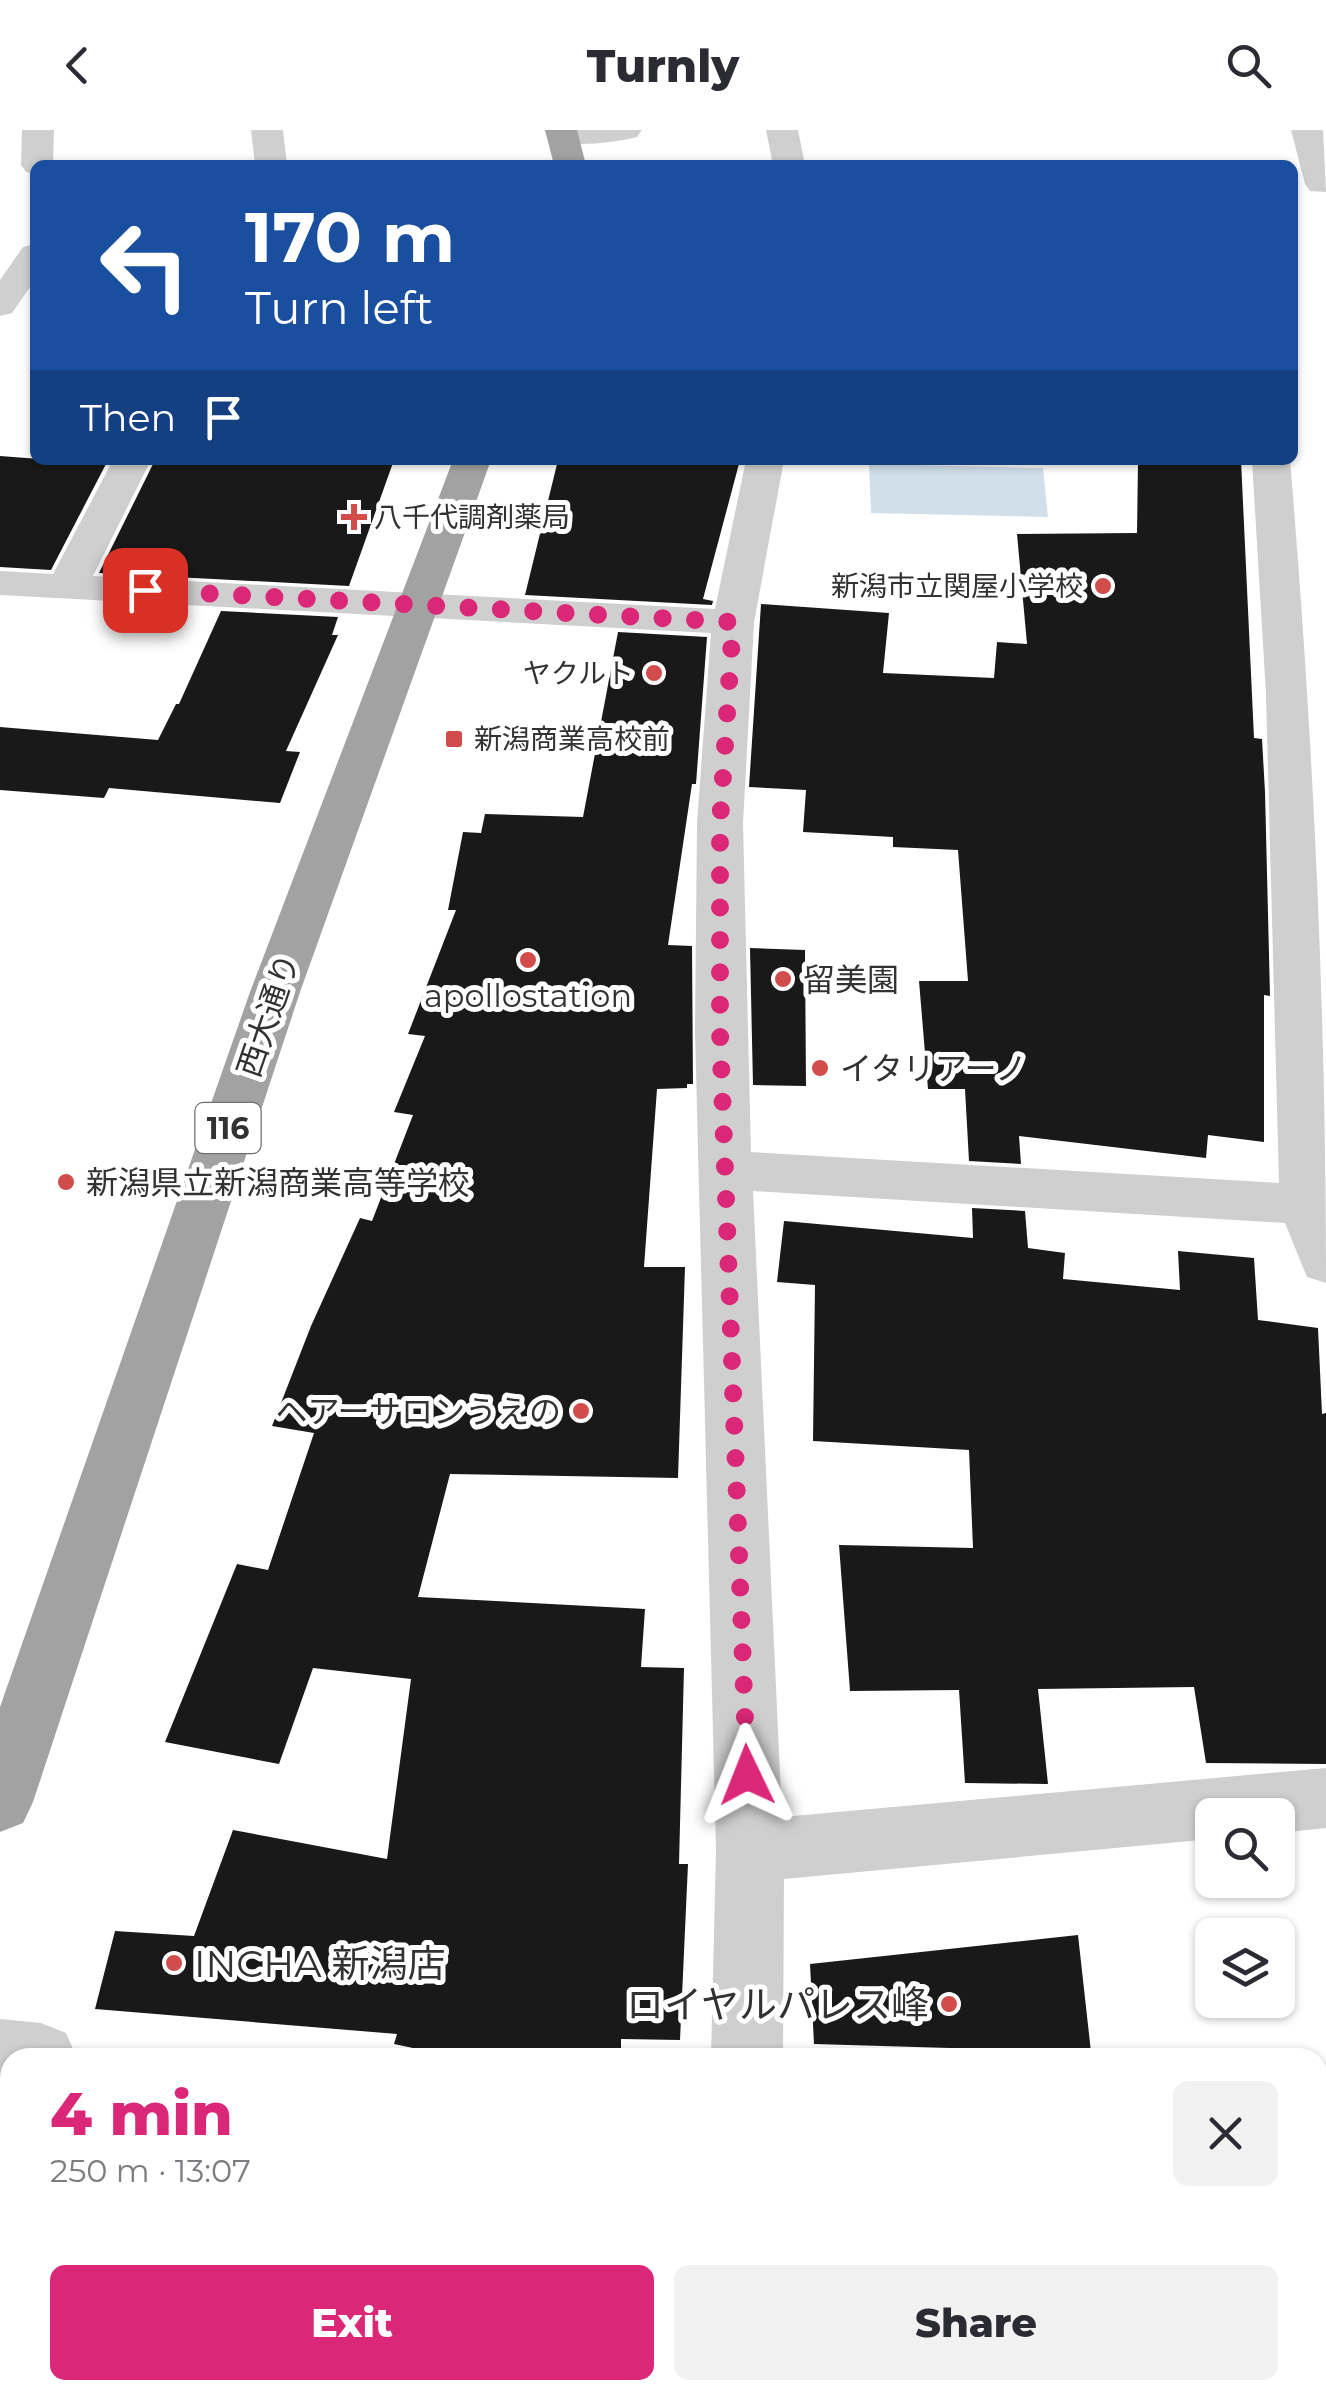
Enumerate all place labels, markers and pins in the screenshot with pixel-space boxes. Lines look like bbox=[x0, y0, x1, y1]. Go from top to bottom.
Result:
place label: 八千代調剤薬局 bbox=[374, 500, 570, 534]
marker: 八千代調剤薬局 bbox=[343, 506, 365, 528]
pin bbox=[103, 548, 188, 633]
place label: 新潟市立関屋小学校 bbox=[831, 569, 1083, 603]
marker: 新潟市立関屋小学校 bbox=[1092, 575, 1114, 597]
place label: ヤクルト bbox=[523, 656, 634, 690]
marker: ヤクルト bbox=[643, 662, 665, 684]
place label: 新潟商業高校前 bbox=[474, 722, 670, 756]
marker: 新潟商業高校前 bbox=[443, 728, 465, 750]
marker: apollostation bbox=[517, 949, 539, 971]
place label: 留美園 bbox=[803, 960, 899, 999]
marker: 留美園 bbox=[772, 968, 794, 990]
place label: apollostation bbox=[424, 976, 632, 1015]
place label: イタリアーノ bbox=[840, 1049, 1027, 1088]
marker: イタリアーノ bbox=[809, 1057, 831, 1079]
place label: 新潟県立新潟商業高等学校 bbox=[86, 1163, 470, 1202]
marker: 新潟県立新潟商業高等学校 bbox=[55, 1171, 77, 1193]
place label: ヘアーサロンうえの bbox=[276, 1392, 561, 1431]
marker: ヘアーサロンうえの bbox=[570, 1400, 592, 1422]
place label: INCHA 新潟店 bbox=[194, 1940, 445, 1987]
marker: INCHA 新潟店 bbox=[163, 1952, 185, 1974]
place label: ロイヤルパレス峰 bbox=[626, 1981, 929, 2028]
marker: ロイヤルパレス峰 bbox=[938, 1993, 960, 2015]

